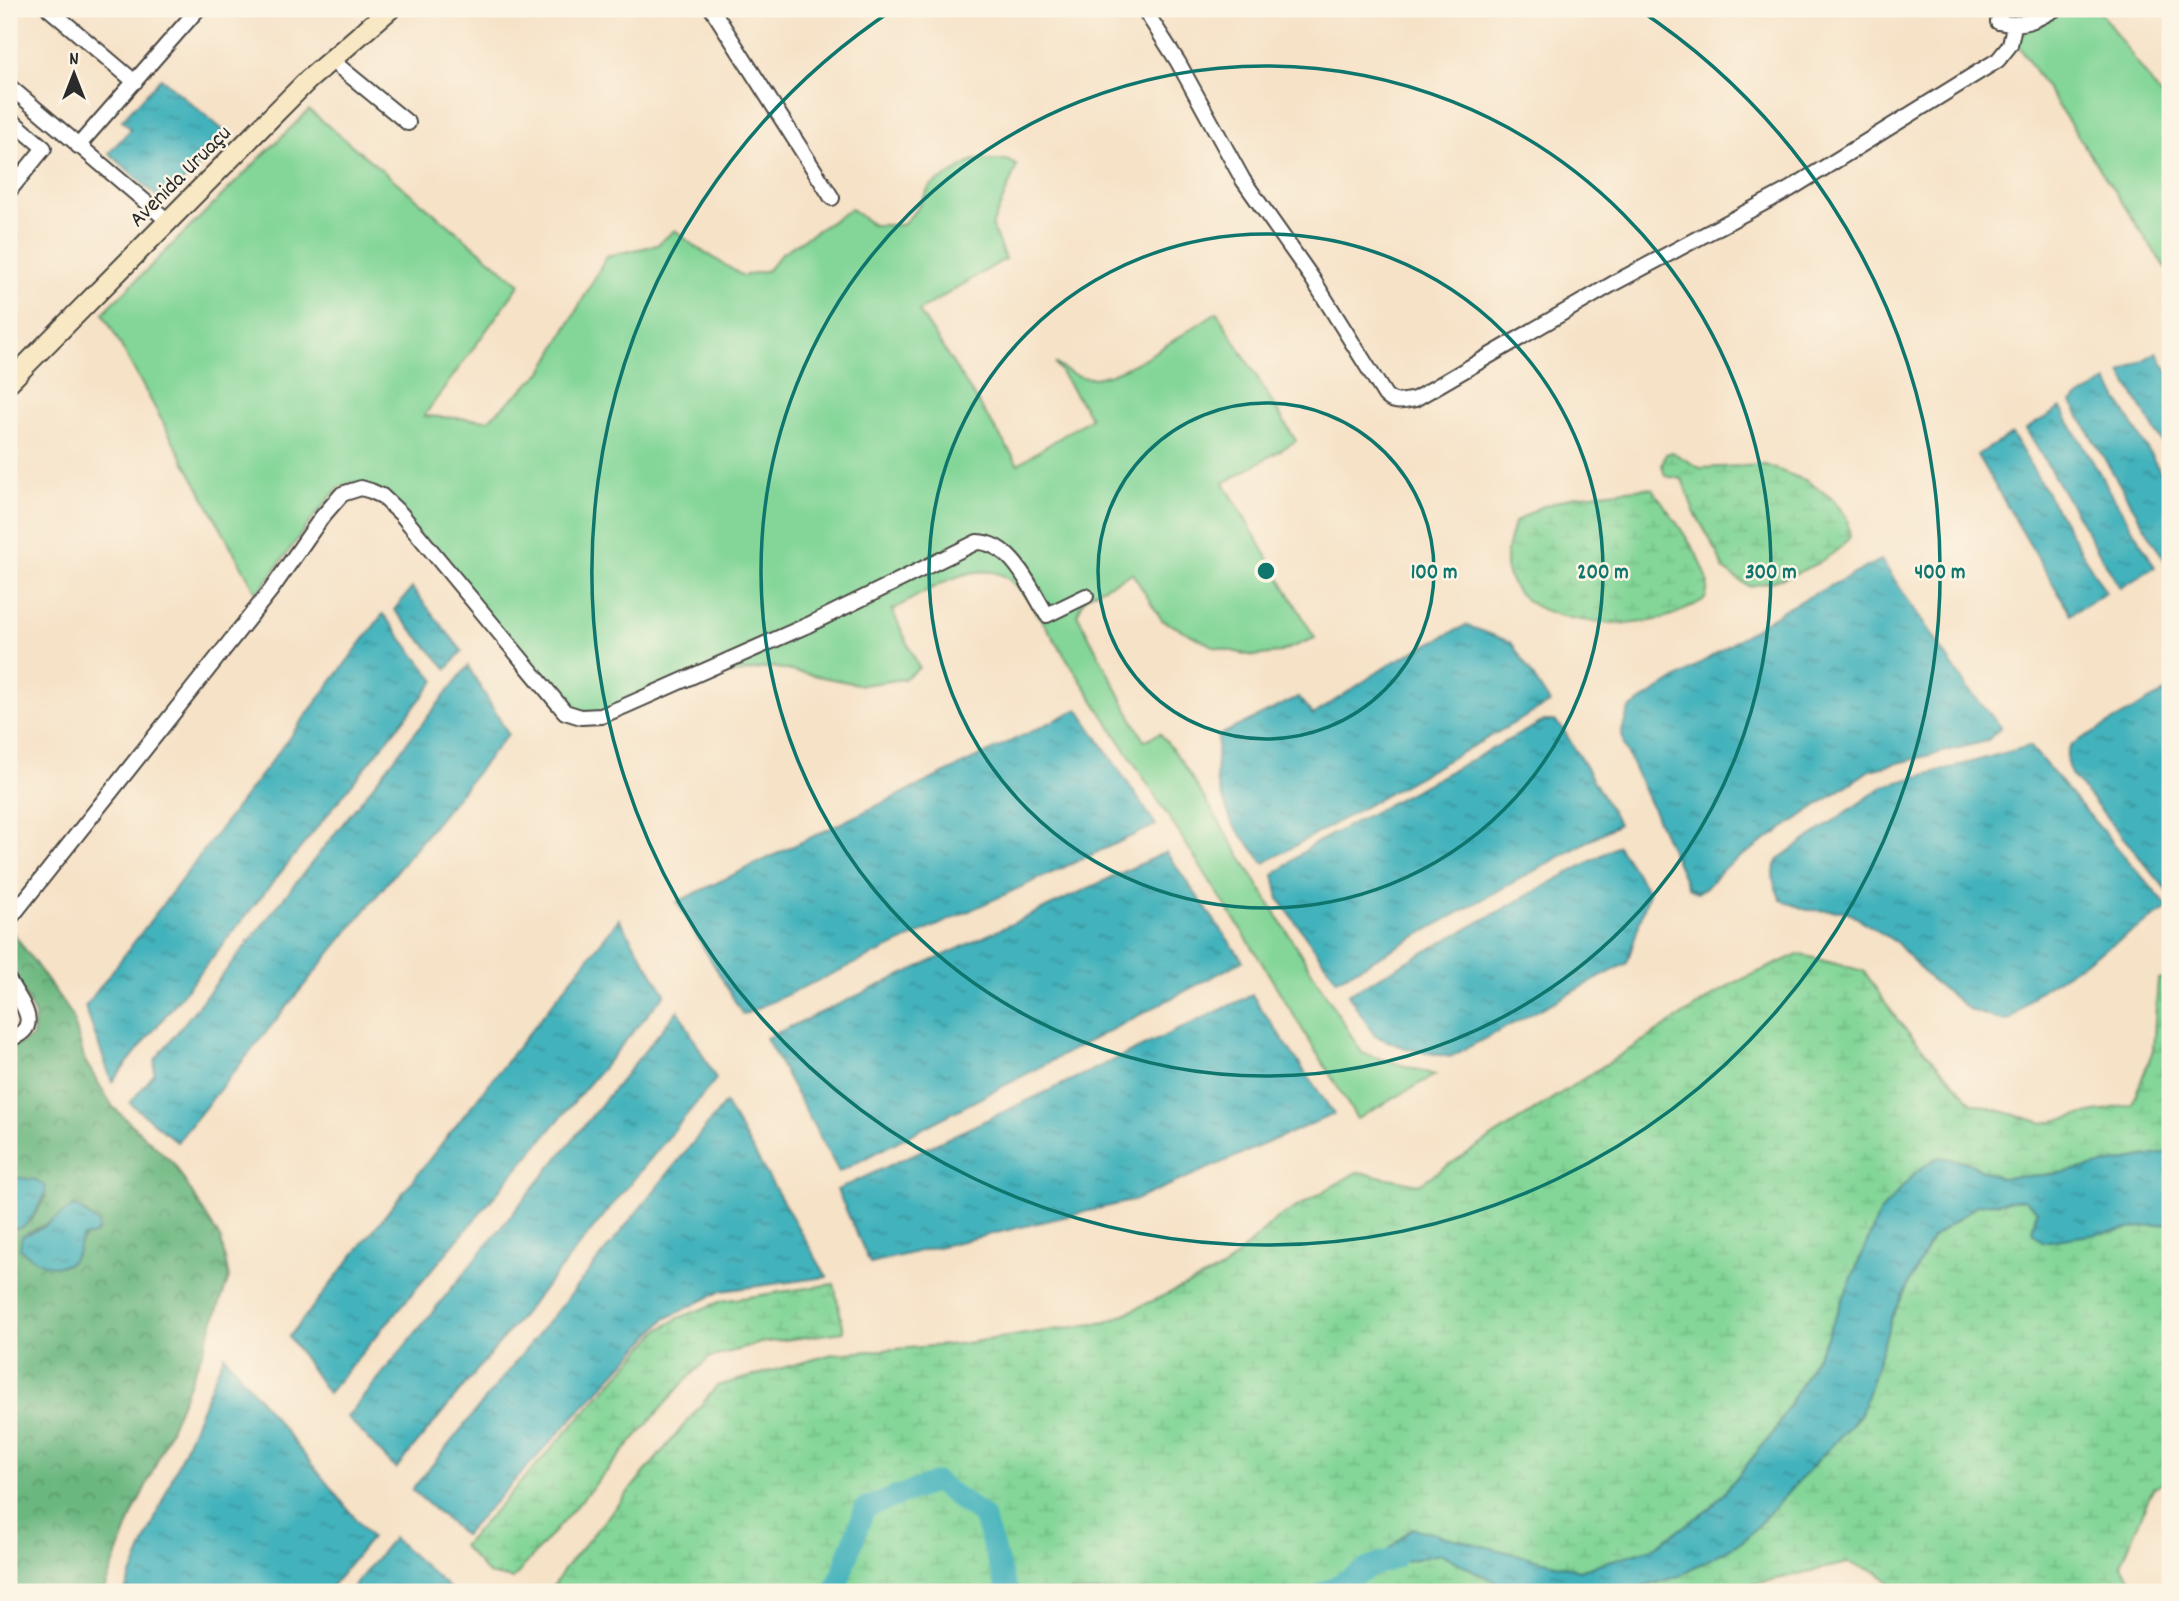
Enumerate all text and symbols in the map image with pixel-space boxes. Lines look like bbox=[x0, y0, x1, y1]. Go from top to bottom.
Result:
north arrow bbox=[38, 38, 108, 108]
text: N bbox=[69, 47, 79, 74]
street label: Avenida Uruaçu bbox=[123, 119, 240, 236]
centre of rings bbox=[1254, 559, 1278, 583]
text: 100 m bbox=[1411, 559, 1457, 589]
text: 200 m bbox=[1577, 559, 1629, 589]
text: 300 m bbox=[1745, 559, 1797, 589]
text: 400 m bbox=[1915, 559, 1965, 589]

